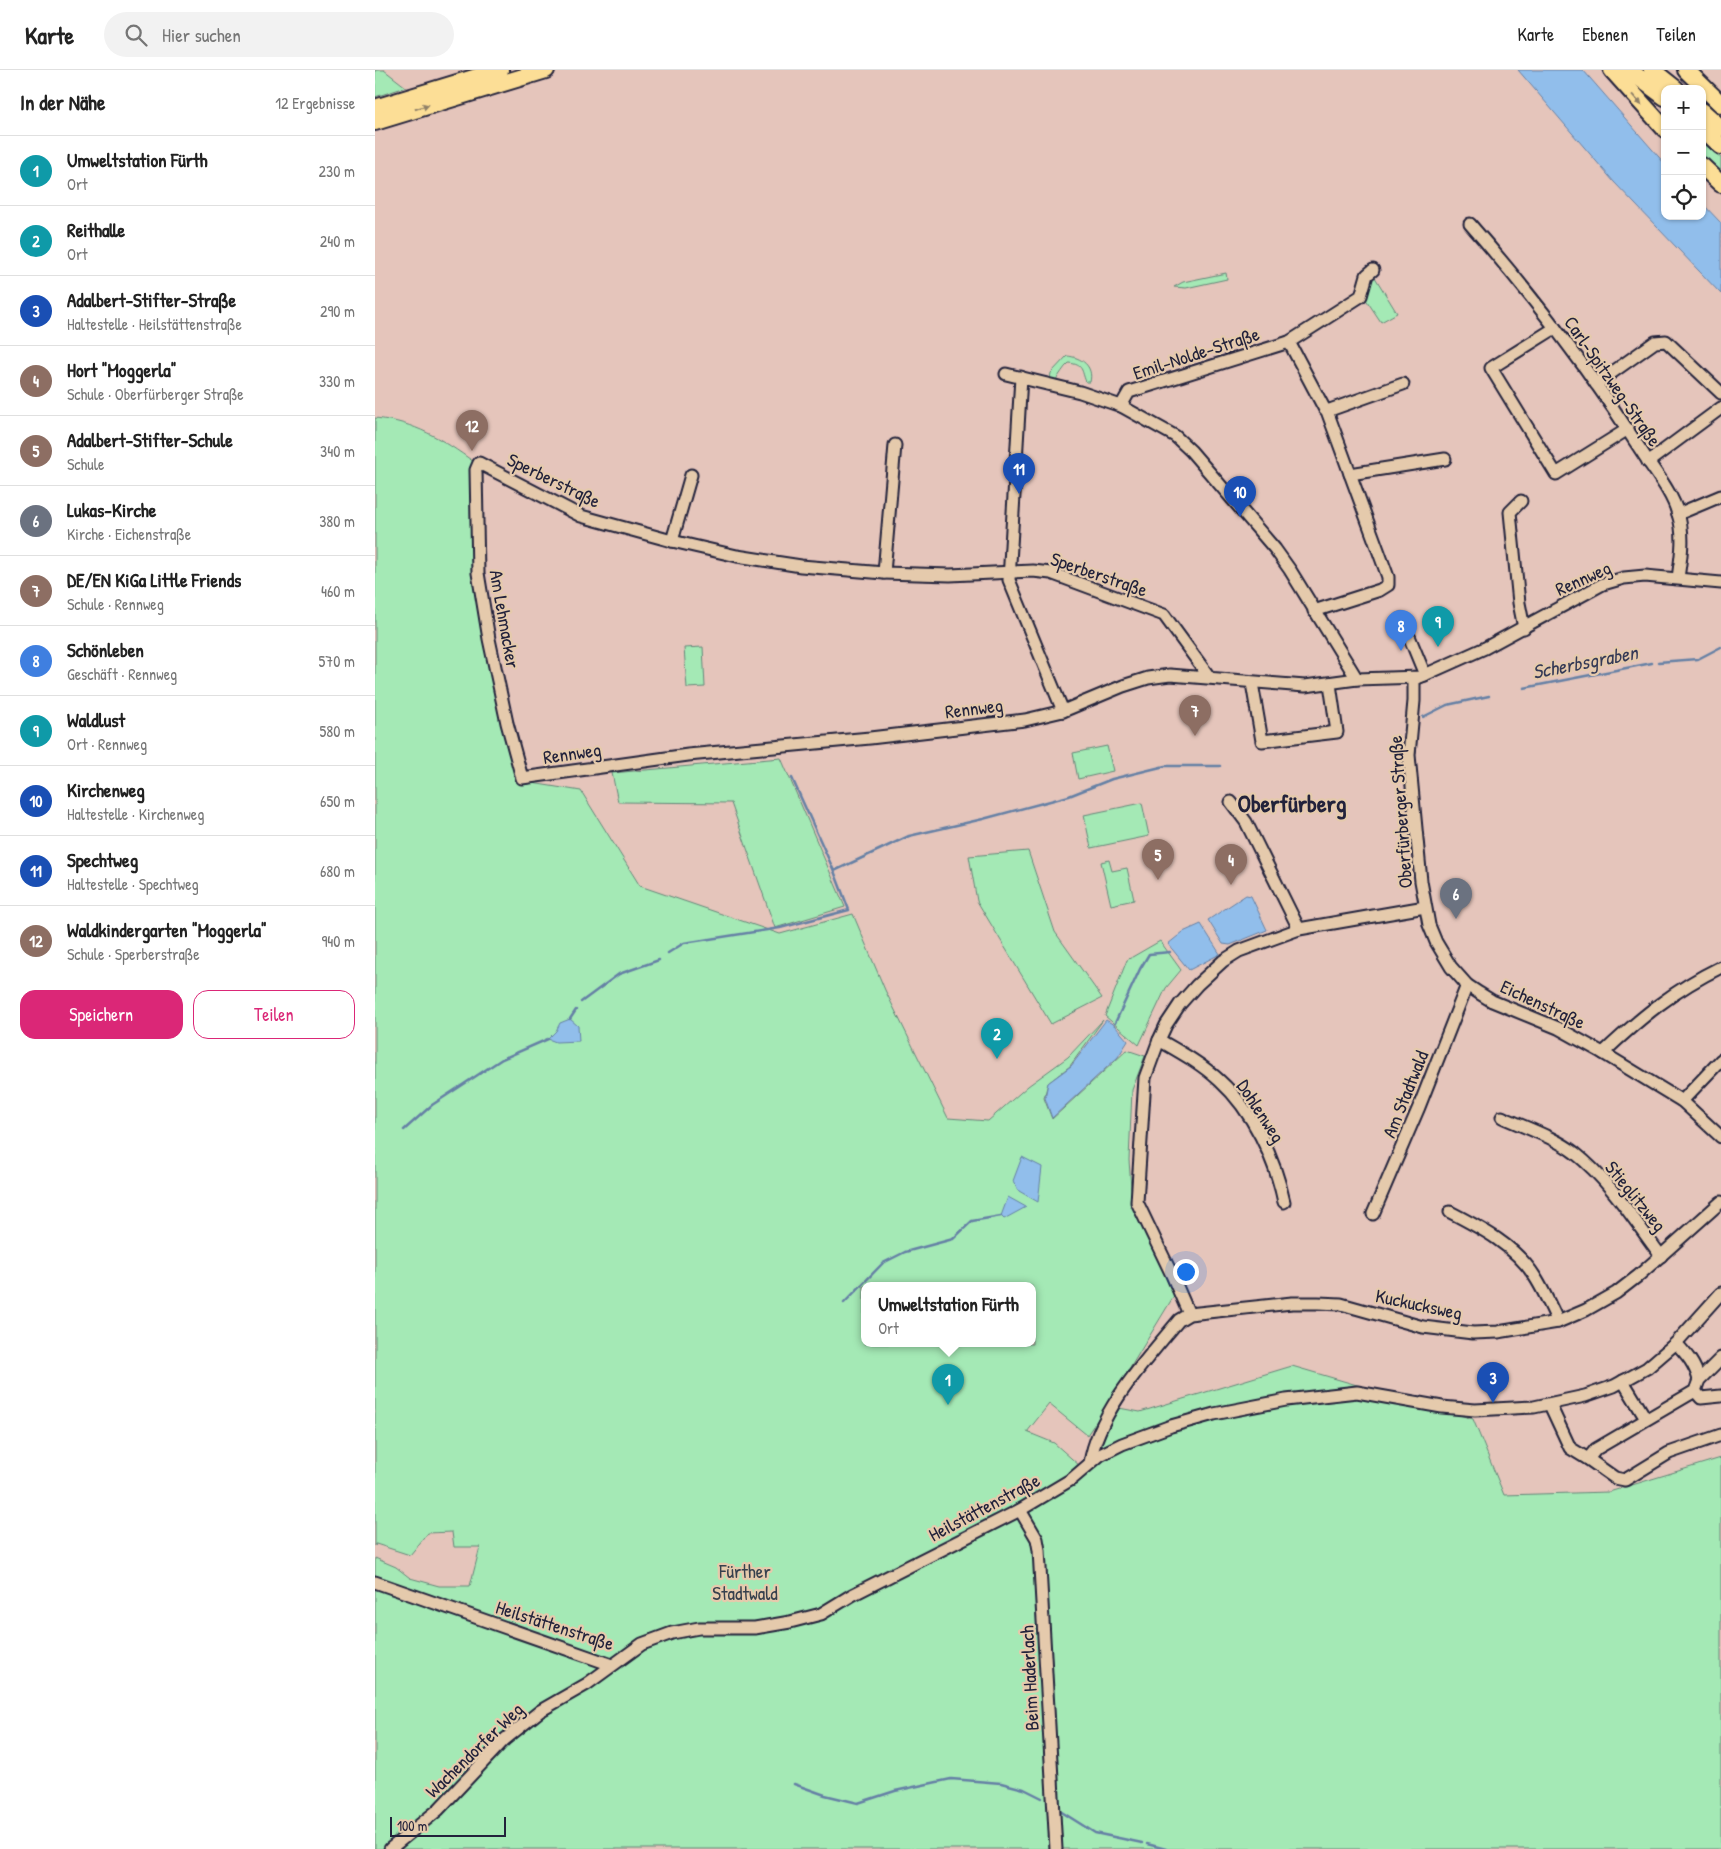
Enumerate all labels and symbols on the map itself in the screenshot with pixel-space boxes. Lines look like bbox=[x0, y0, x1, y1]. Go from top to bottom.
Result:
one-way arrow bbox=[1632, 94, 1643, 107]
one-way arrow bbox=[414, 103, 429, 111]
street label: Carl-Spitzweg-Straße bbox=[1558, 311, 1668, 452]
street label: Emil-Nolde-Straße bbox=[1129, 320, 1263, 386]
pin: 12 bbox=[456, 410, 488, 451]
street label: Sperberstraße bbox=[503, 446, 605, 514]
pin: 11 bbox=[1003, 453, 1035, 494]
pin: 10 bbox=[1224, 476, 1256, 517]
street label: Sperberstraße bbox=[1047, 545, 1151, 603]
street label: Rennweg bbox=[1551, 554, 1615, 602]
street label: Am Lehmacker bbox=[484, 568, 527, 671]
pin: 9 bbox=[1422, 606, 1454, 647]
pin: 8 bbox=[1385, 610, 1417, 651]
water label: Scherbsgraben bbox=[1530, 638, 1642, 686]
street label: Rennweg bbox=[944, 692, 1004, 724]
pin: 7 bbox=[1179, 695, 1211, 736]
street label: Oberfürberger Straße bbox=[1382, 734, 1418, 889]
street label: Rennweg bbox=[541, 736, 603, 770]
district label: Oberfürberg bbox=[1238, 787, 1347, 820]
pin: 5 bbox=[1142, 839, 1174, 880]
pin: 4 bbox=[1215, 844, 1247, 885]
pin: 6 bbox=[1440, 878, 1472, 919]
street label: Eichenstraße bbox=[1497, 973, 1590, 1035]
pin: 2 bbox=[981, 1018, 1013, 1059]
street label: Am Stadtwald bbox=[1376, 1046, 1434, 1141]
street label: Dohlenweg bbox=[1231, 1074, 1291, 1148]
street label: Stieglitzweg bbox=[1599, 1155, 1673, 1237]
your location bbox=[1173, 1259, 1199, 1285]
street label: Kuckucksweg bbox=[1373, 1282, 1465, 1326]
pin: 3 bbox=[1477, 1362, 1509, 1403]
pin: 1 bbox=[932, 1364, 964, 1405]
street label: Heilstättenstraße bbox=[924, 1467, 1045, 1547]
park label: Fürther Stadtwald bbox=[712, 1558, 778, 1606]
street label: Heilstättenstraße bbox=[493, 1594, 618, 1656]
street label: Beim Haderlach bbox=[1013, 1625, 1045, 1731]
street label: Wachendorfer Weg bbox=[419, 1697, 529, 1803]
scale bar bbox=[390, 1814, 506, 1837]

